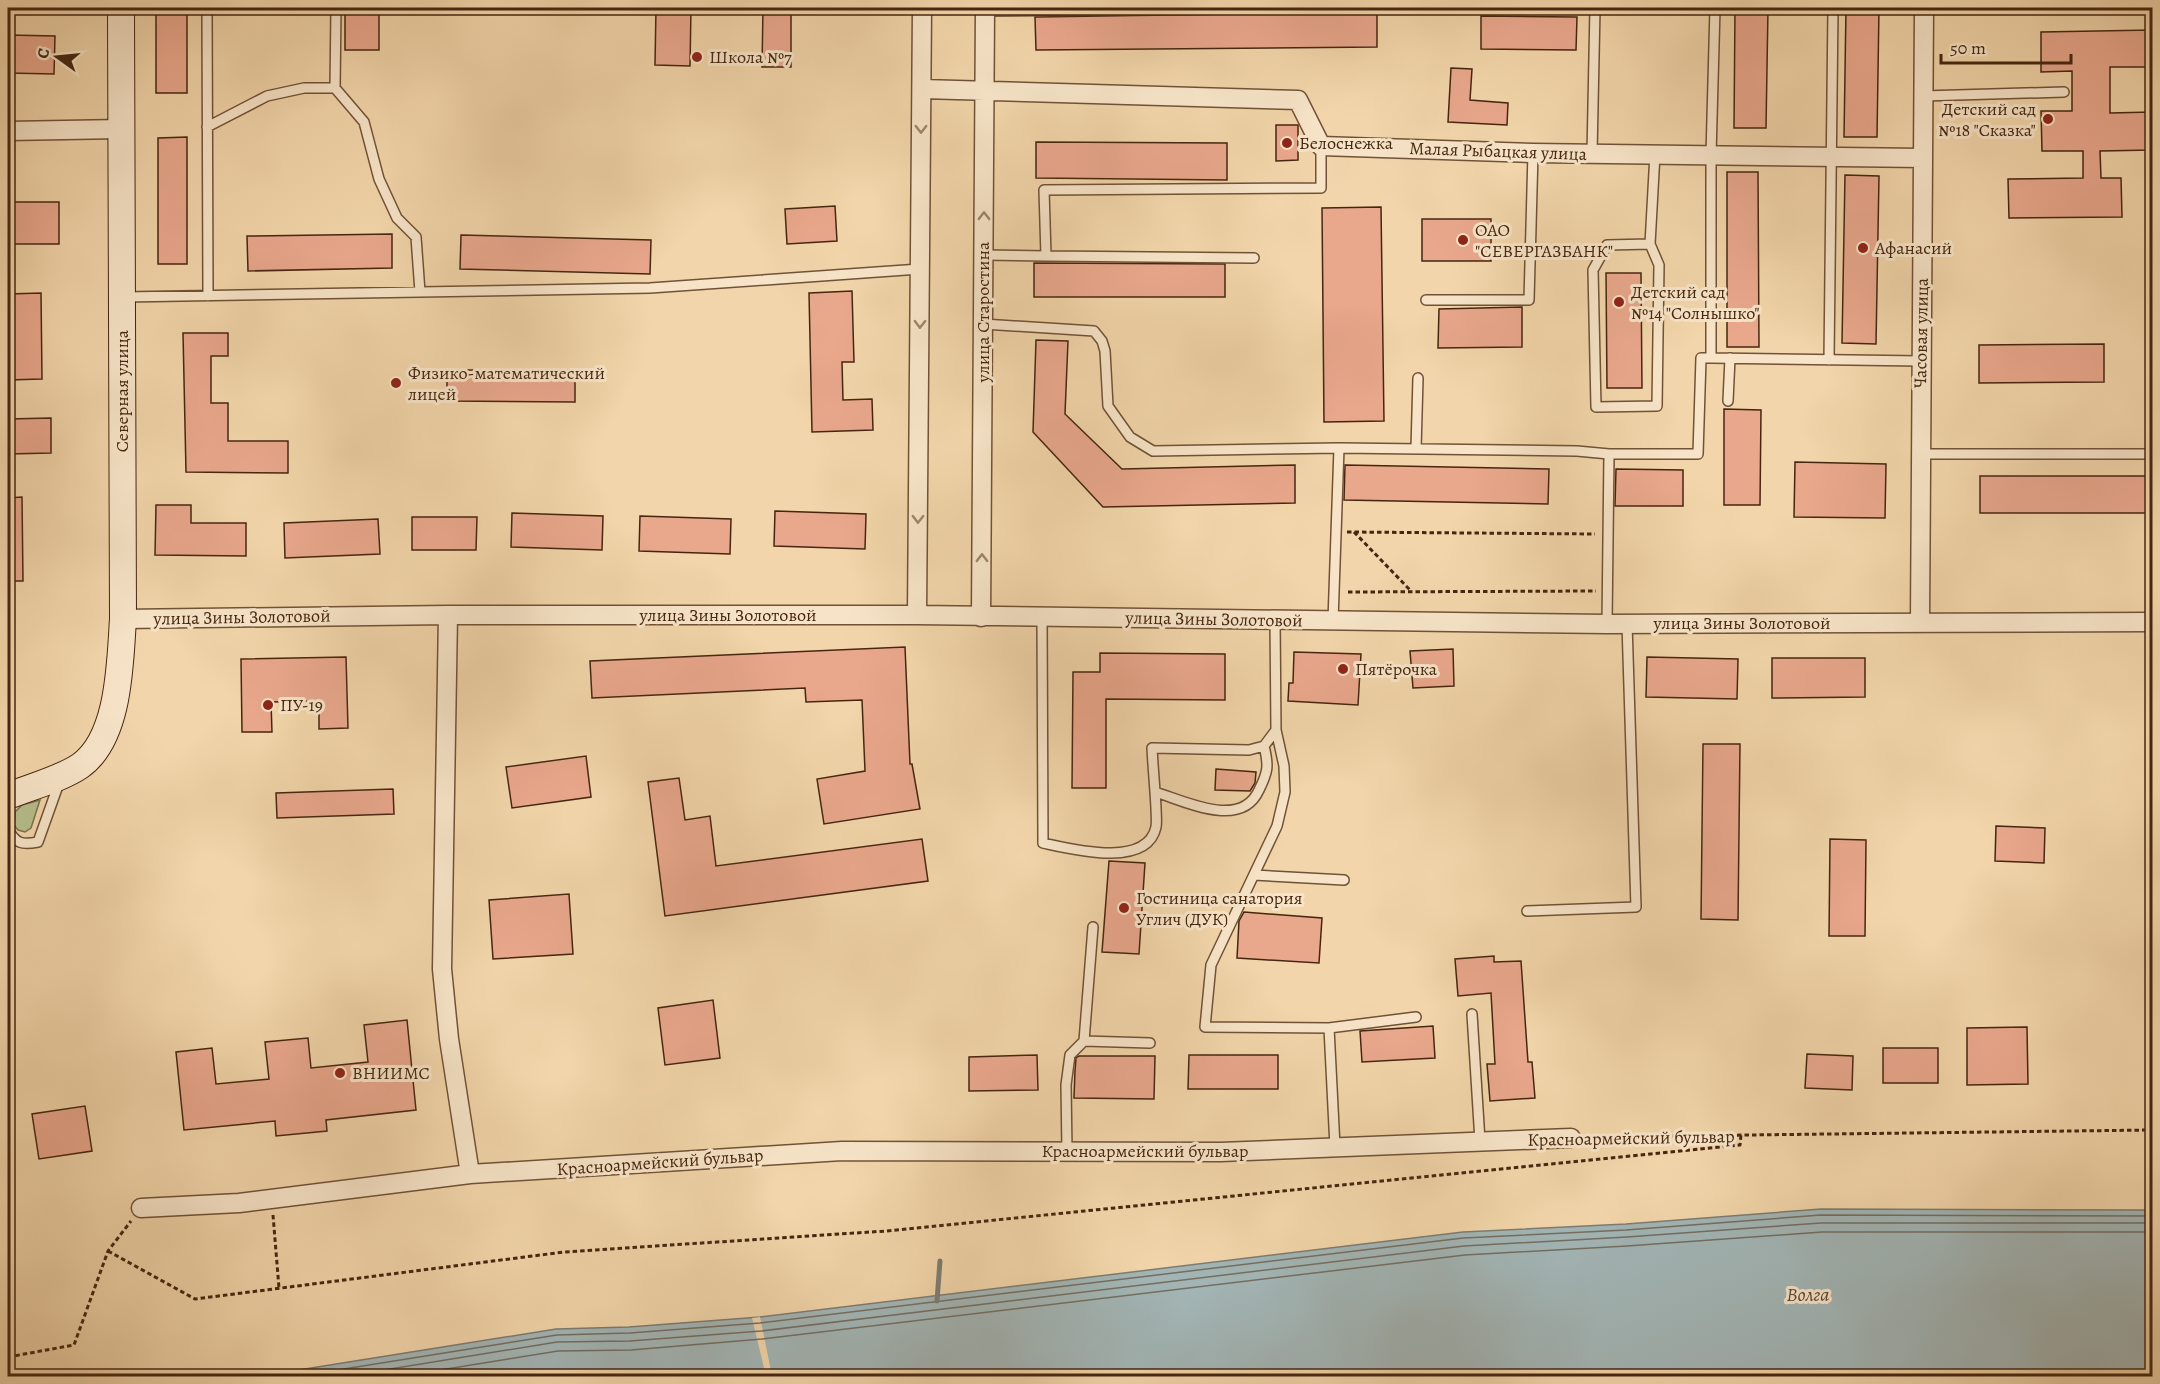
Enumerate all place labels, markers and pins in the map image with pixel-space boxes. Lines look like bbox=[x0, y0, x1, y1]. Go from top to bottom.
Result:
place label: Школа №7 bbox=[709, 45, 792, 69]
marker: Школа №7 bbox=[690, 50, 704, 64]
place label: Детский сад №18 "Сказка" bbox=[1938, 97, 2036, 142]
marker: Детский сад №18 "Сказка" bbox=[2041, 112, 2055, 126]
place label: Белоснежка bbox=[1299, 131, 1394, 155]
marker: Белоснежка bbox=[1280, 136, 1294, 150]
place label: ОАО "СЕВЕРГАЗБАНК" bbox=[1475, 218, 1613, 263]
marker: ОАО "СЕВЕРГАЗБАНК" bbox=[1456, 233, 1470, 247]
place label: Афанасий bbox=[1874, 236, 1952, 260]
marker: Афанасий bbox=[1856, 241, 1870, 255]
place label: Детский сад №14 "Солнышко" bbox=[1631, 280, 1760, 325]
marker: Детский сад №14 "Солнышко" bbox=[1612, 295, 1626, 309]
place label: Физико-математический лицей bbox=[408, 361, 605, 406]
marker: Физико-математический лицей bbox=[389, 376, 403, 390]
place label: Пятёрочка bbox=[1355, 657, 1438, 681]
marker: Пятёрочка bbox=[1336, 662, 1350, 676]
place label: ПУ-19 bbox=[280, 693, 323, 717]
marker: ПУ-19 bbox=[261, 698, 275, 712]
place label: Гостиница санатория Углич (ДУК) bbox=[1136, 886, 1302, 931]
marker: Гостиница санатория Углич (ДУК) bbox=[1117, 901, 1131, 915]
place label: ВНИИМС bbox=[352, 1061, 430, 1085]
marker: ВНИИМС bbox=[333, 1066, 347, 1080]

